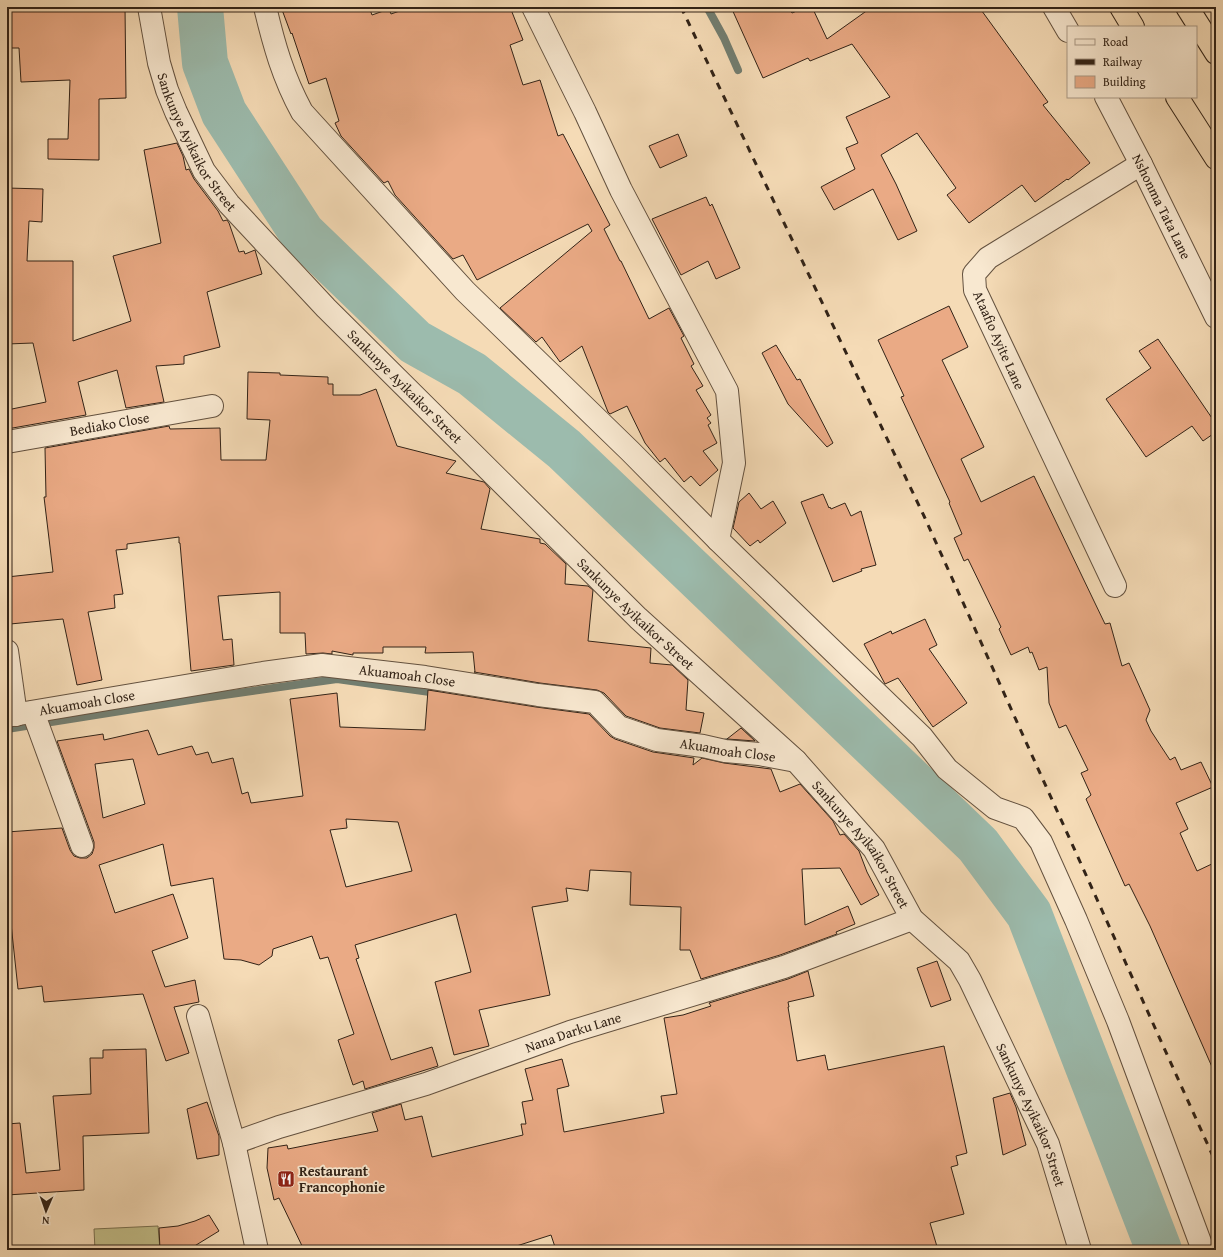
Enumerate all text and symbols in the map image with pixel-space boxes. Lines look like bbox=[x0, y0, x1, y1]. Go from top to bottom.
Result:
legend bbox=[1067, 26, 1197, 98]
text: Road bbox=[1103, 33, 1129, 50]
text: Railway bbox=[1103, 53, 1142, 70]
street label: Sankunye Ayikaikor Street bbox=[152, 70, 241, 216]
text: Building bbox=[1103, 73, 1146, 90]
street label: Nshonma Tata Lane bbox=[1127, 150, 1196, 263]
street label: Ataafio Ayite Lane bbox=[968, 287, 1030, 393]
street label: Sankunye Ayikaikor Street bbox=[343, 325, 467, 448]
street label: Bediako Close bbox=[68, 407, 151, 441]
street label: Sankunye Ayikaikor Street bbox=[573, 553, 699, 674]
street label: Akuamoah Close bbox=[358, 659, 457, 692]
street label: Akuamoah Close bbox=[37, 685, 137, 720]
street label: Akuamoah Close bbox=[679, 733, 778, 767]
street label: Sankunye Ayikaikor Street bbox=[808, 776, 914, 912]
street label: Nana Darku Lane bbox=[522, 1007, 624, 1057]
street label: Sankunye Ayikaikor Street bbox=[991, 1039, 1070, 1189]
place label: Restaurant Francophonie bbox=[299, 1161, 385, 1197]
restaurant icon: Restaurant Francophonie bbox=[276, 1169, 296, 1189]
north arrow bbox=[26, 1191, 66, 1231]
text: N bbox=[41, 1213, 50, 1229]

